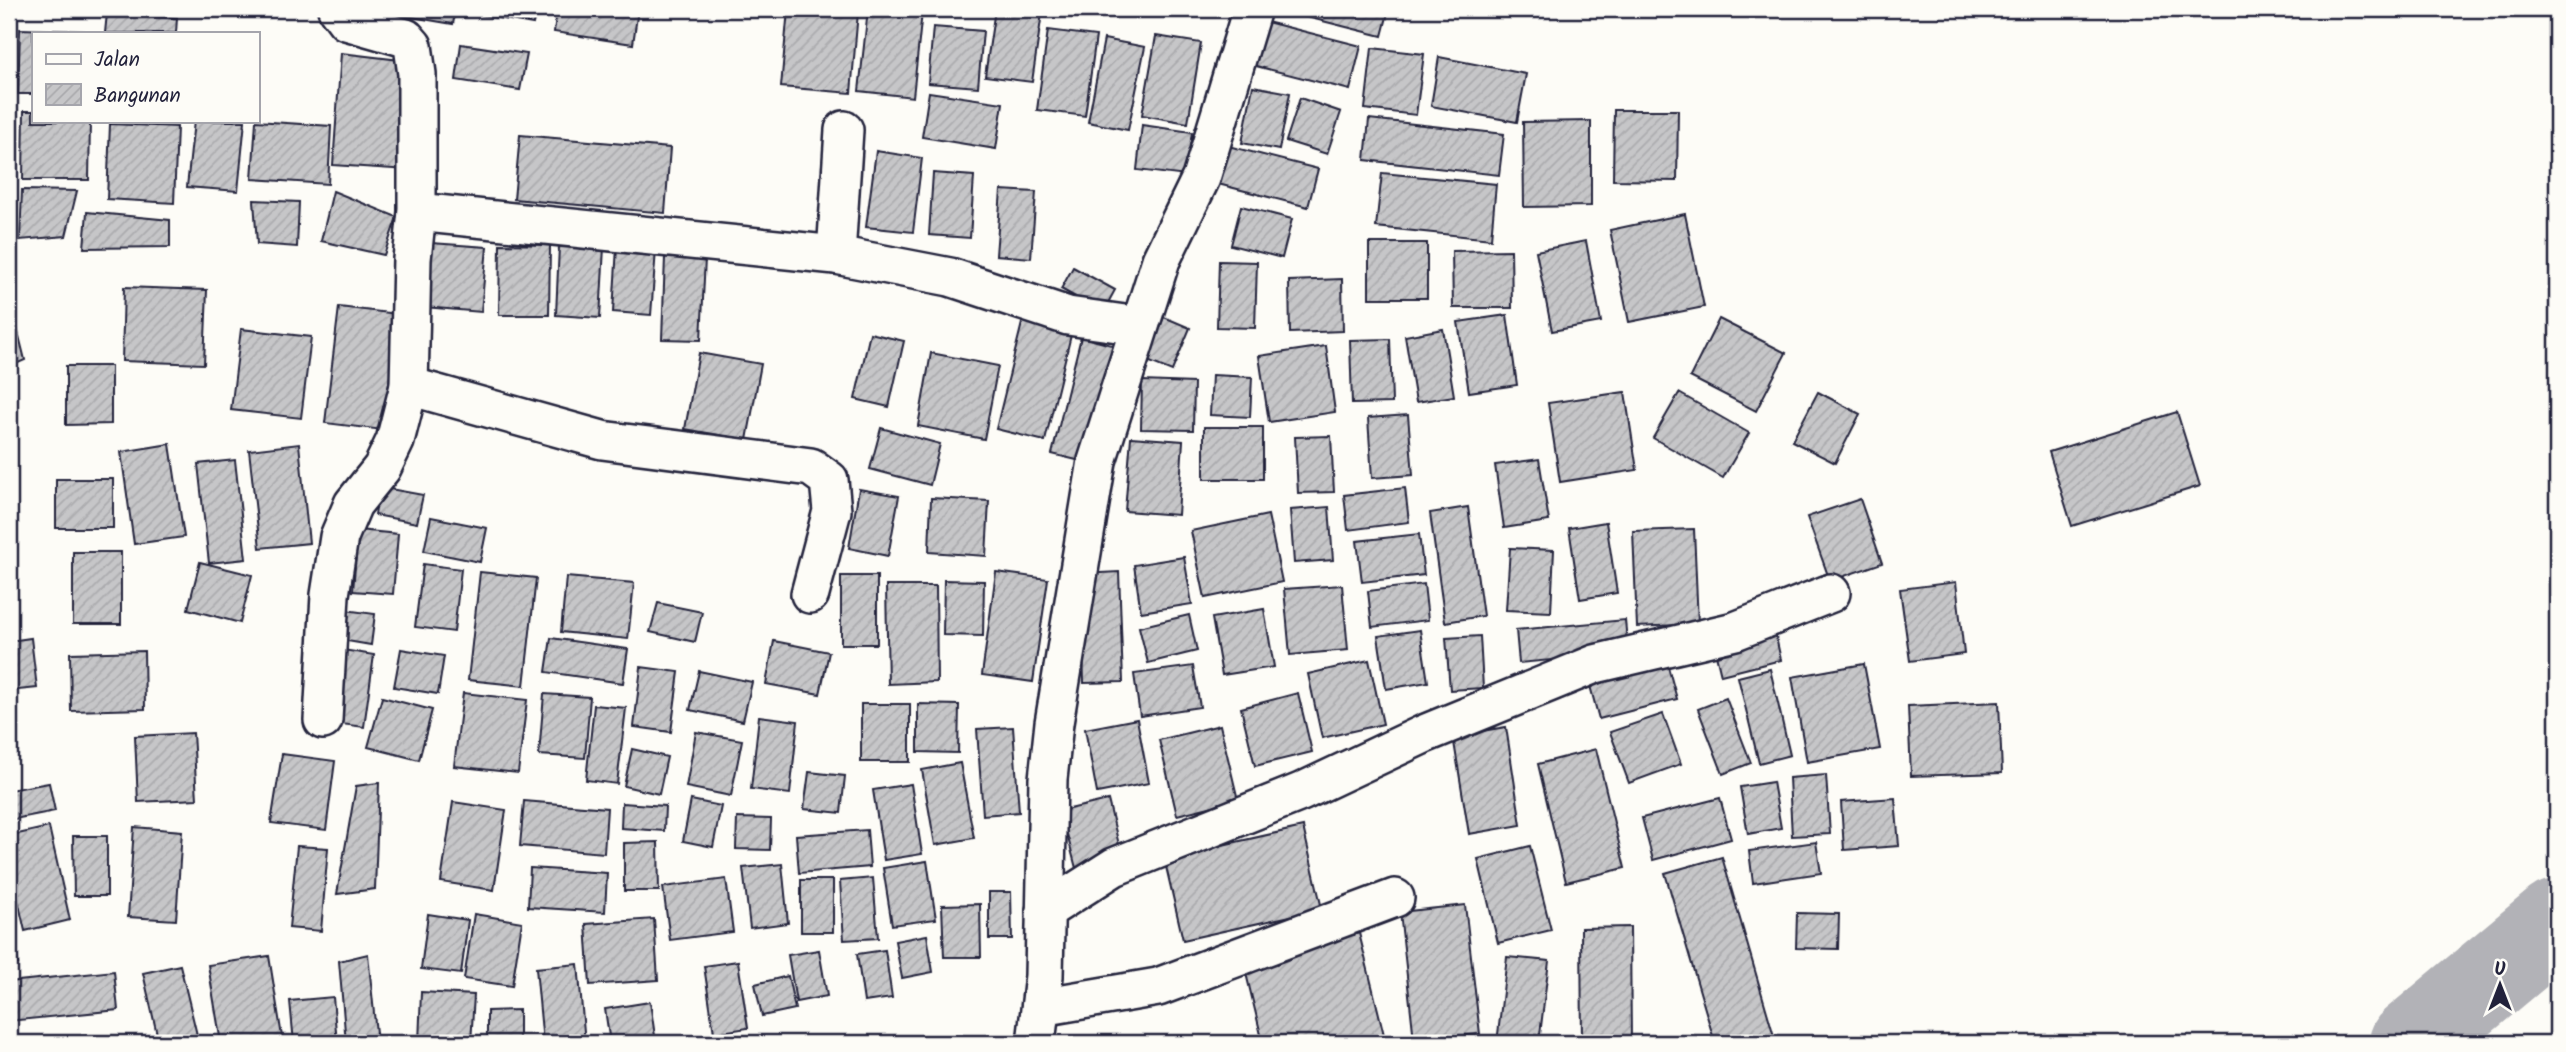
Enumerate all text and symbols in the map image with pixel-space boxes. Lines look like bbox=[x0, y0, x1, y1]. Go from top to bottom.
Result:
legend bbox=[32, 32, 259, 122]
text: Jalan bbox=[94, 44, 140, 77]
text: Bangunan bbox=[94, 80, 181, 113]
north arrow bbox=[2464, 950, 2534, 1020]
text: U bbox=[2494, 955, 2506, 985]

